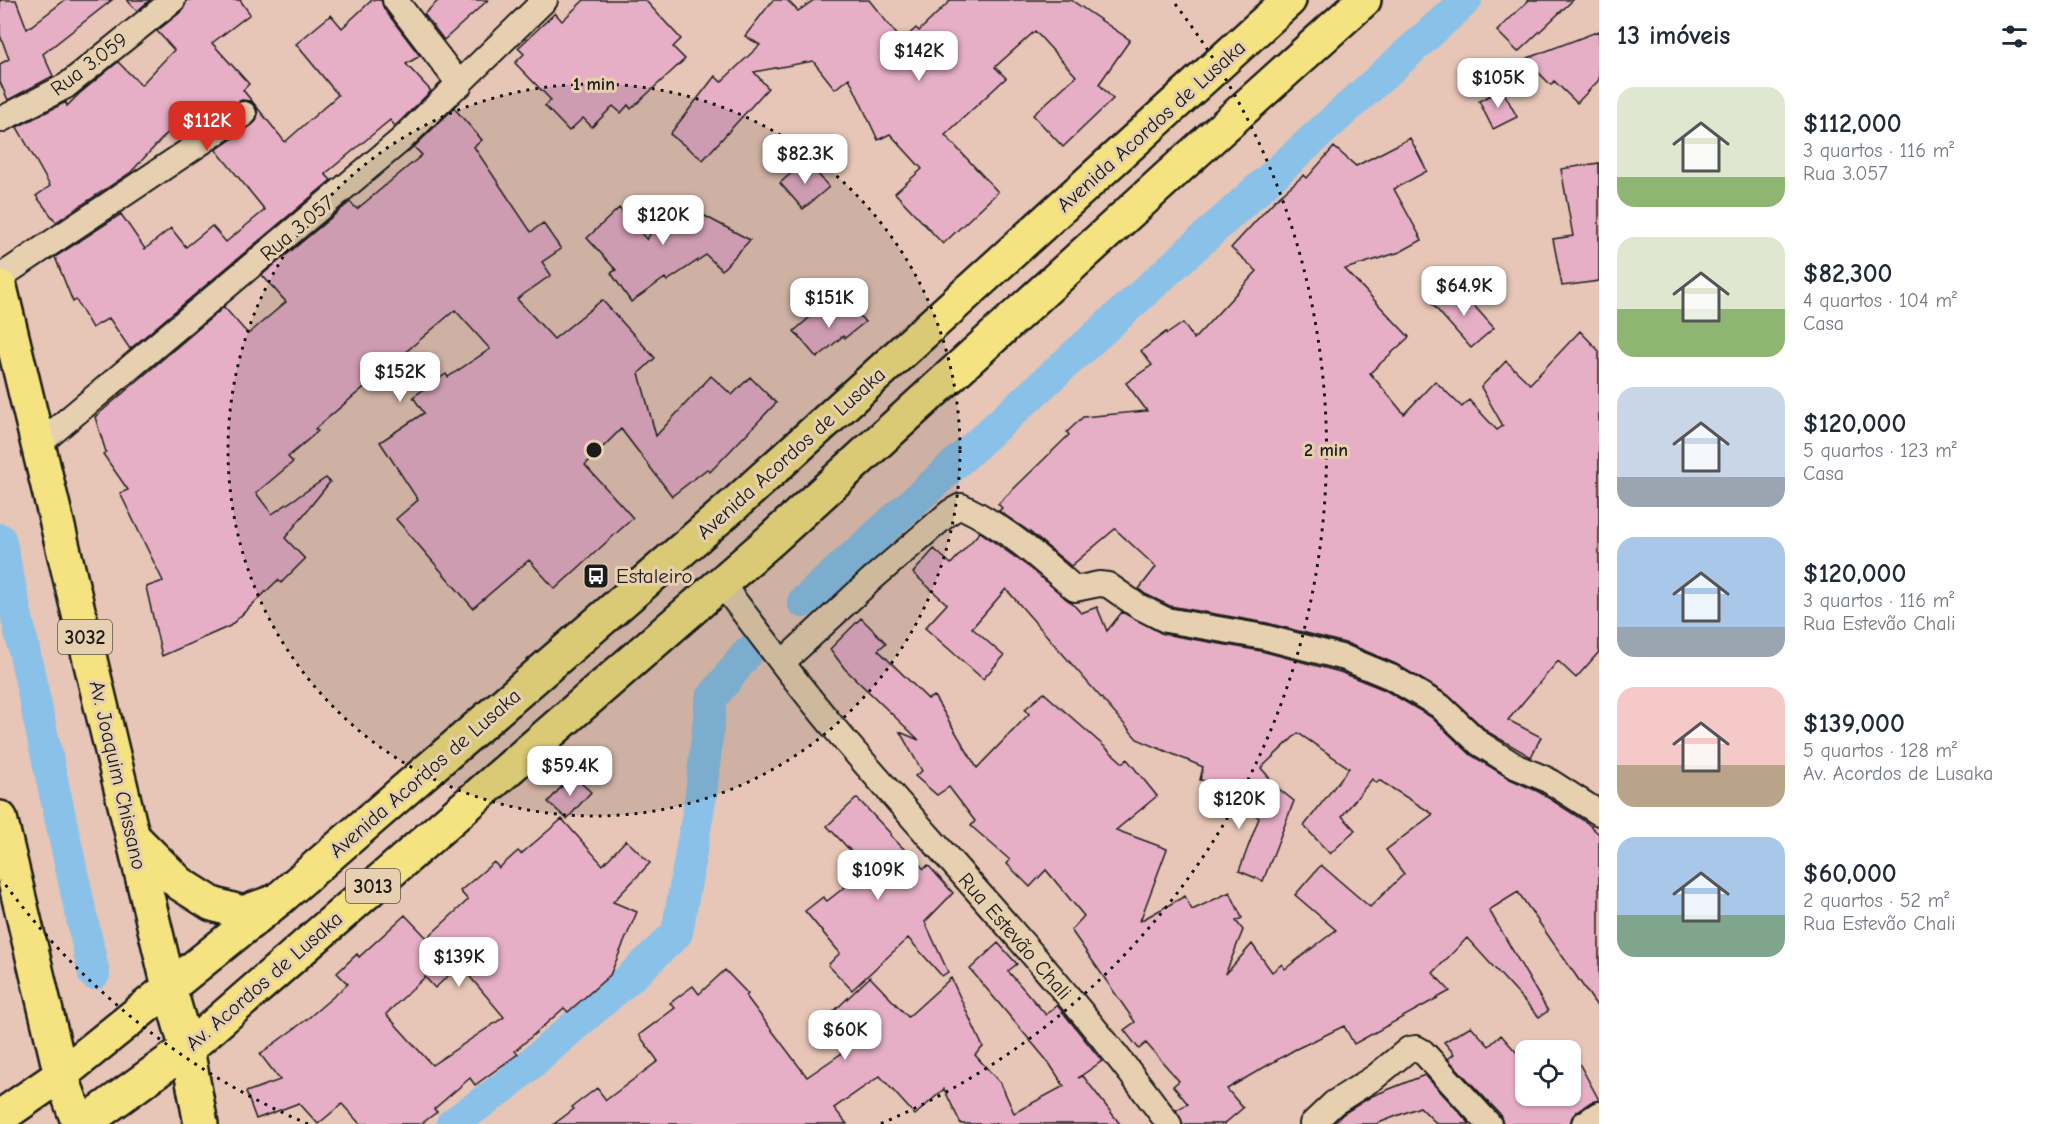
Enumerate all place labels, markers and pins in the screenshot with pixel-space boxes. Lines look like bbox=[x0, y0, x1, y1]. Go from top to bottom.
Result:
pin: $142K bbox=[877, 31, 961, 82]
pin: $105K bbox=[1456, 58, 1540, 109]
pin: $112K bbox=[165, 101, 249, 152]
pin: $82.3K bbox=[756, 134, 854, 185]
pin: $120K bbox=[621, 195, 705, 246]
pin: $64.9K bbox=[1415, 266, 1513, 317]
pin: $151K bbox=[787, 278, 871, 329]
pin: $152K bbox=[358, 352, 442, 403]
centre of rings bbox=[584, 440, 604, 460]
bus stop icon: Estaleiro bbox=[581, 561, 611, 591]
place label: Estaleiro bbox=[616, 564, 693, 588]
pin: $59.4K bbox=[521, 746, 619, 797]
pin: $120K bbox=[1197, 779, 1281, 830]
pin: $109K bbox=[836, 850, 920, 901]
pin: $139K bbox=[417, 937, 501, 988]
pin: $60K bbox=[809, 1010, 881, 1061]

